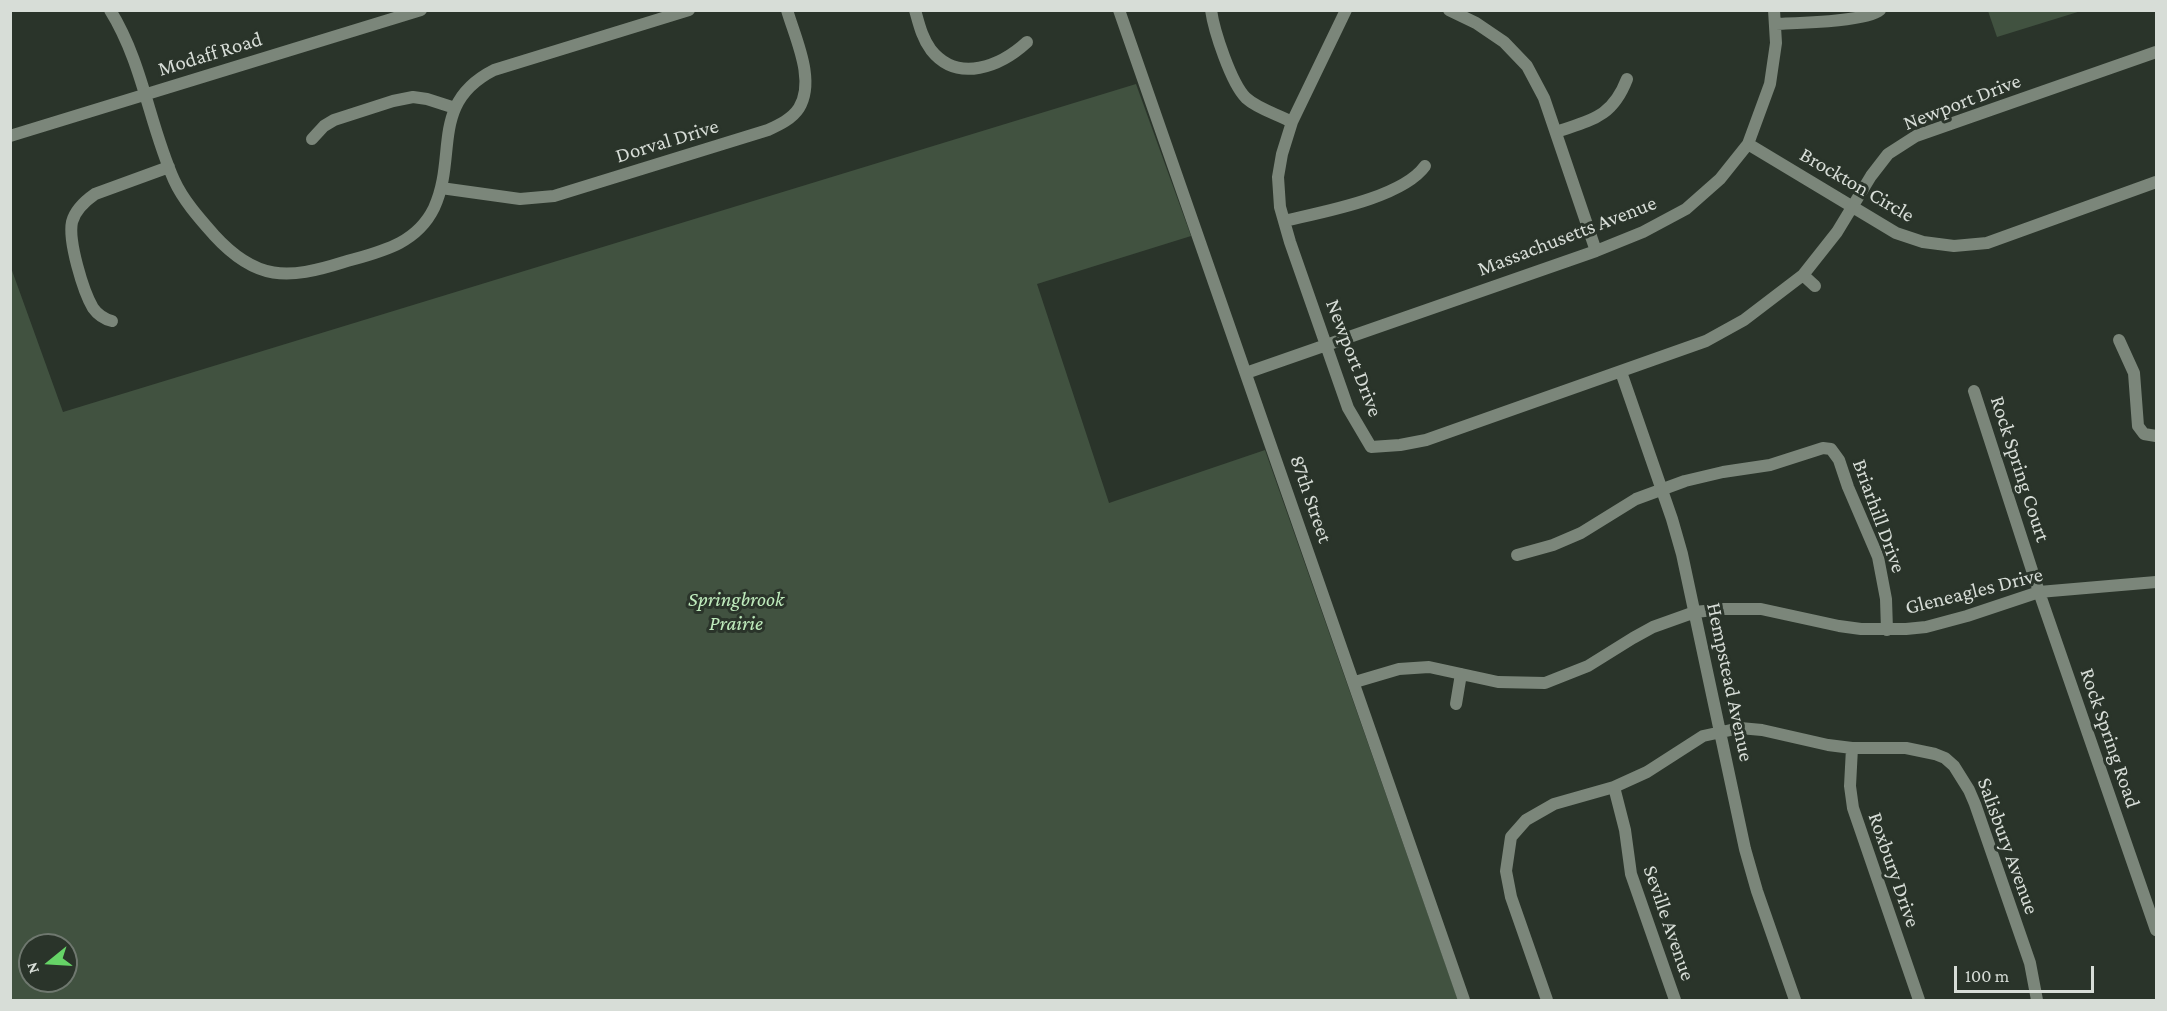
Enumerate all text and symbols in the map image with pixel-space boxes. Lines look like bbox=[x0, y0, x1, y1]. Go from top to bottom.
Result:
street label: Modaff Road bbox=[155, 26, 265, 82]
street label: Newport Drive bbox=[1900, 68, 2024, 136]
street label: Dorval Drive bbox=[612, 113, 722, 169]
street label: Brockton Circle bbox=[1795, 142, 1919, 228]
street label: Massachusetts Avenue bbox=[1474, 190, 1660, 282]
street label: Newport Drive bbox=[1320, 296, 1388, 420]
street label: Rock Spring Court bbox=[1985, 393, 2055, 545]
street label: 87th Street bbox=[1284, 452, 1338, 546]
street label: Briarhill Drive bbox=[1847, 456, 1911, 576]
street label: Gleneagles Drive bbox=[1903, 562, 2045, 620]
park label: Springbrook Prairie bbox=[688, 587, 784, 637]
street label: Hempstead Avenue bbox=[1701, 600, 1759, 764]
street label: Rock Spring Road bbox=[2074, 665, 2146, 811]
street label: Salisbury Avenue bbox=[1972, 774, 2044, 918]
street label: Roxbury Drive bbox=[1863, 809, 1925, 931]
street label: Seville Avenue bbox=[1638, 862, 1700, 984]
north arrow bbox=[18, 933, 78, 993]
scale bar bbox=[1957, 954, 2096, 992]
text: N bbox=[23, 960, 42, 976]
text: 100 m bbox=[1965, 966, 2009, 986]

